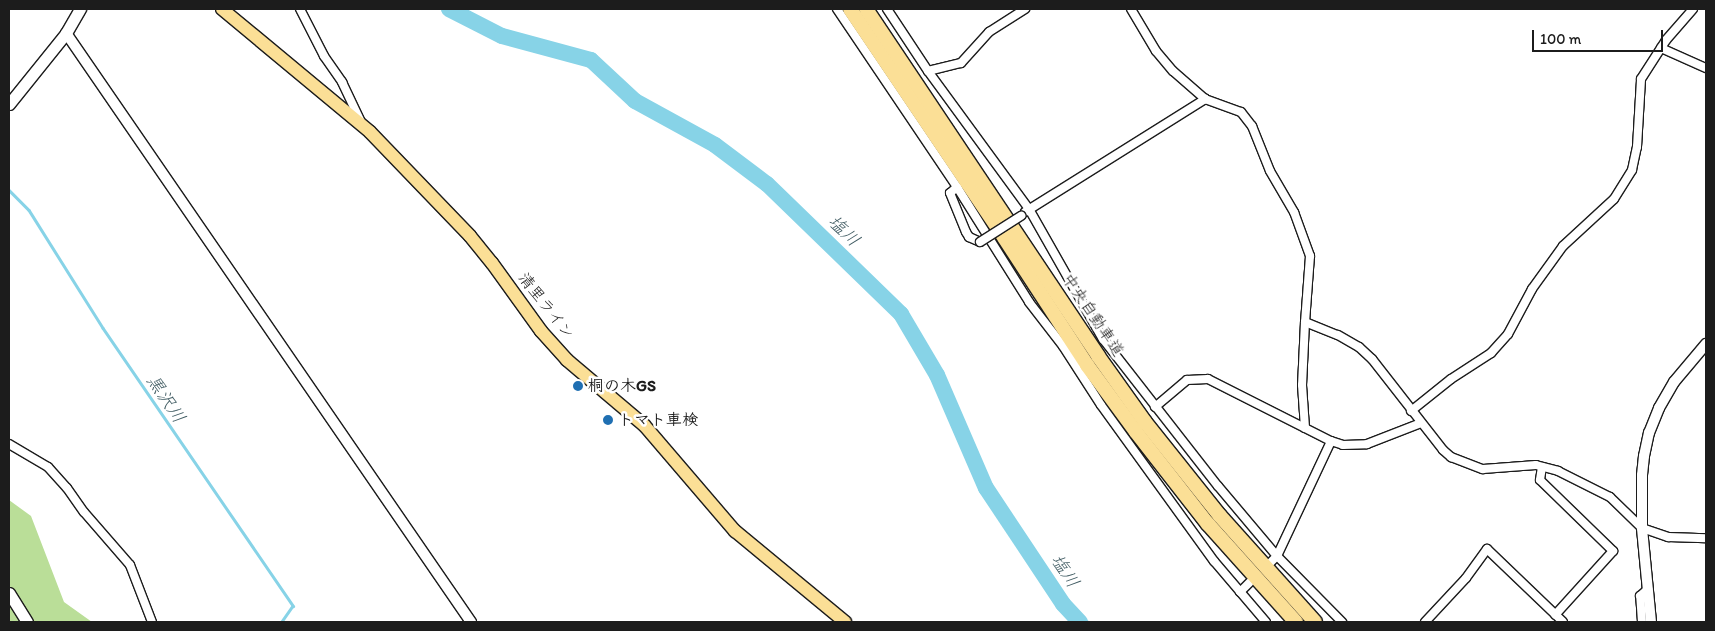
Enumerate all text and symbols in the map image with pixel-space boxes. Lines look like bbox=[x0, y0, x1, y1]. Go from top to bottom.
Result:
scale bar bbox=[1535, 20, 1666, 52]
text: 100 m bbox=[1540, 30, 1581, 48]
water label: 塩川 bbox=[824, 211, 864, 251]
street label: 清里ライン bbox=[514, 269, 578, 343]
street label: 中央自動車道 bbox=[1058, 270, 1128, 360]
water label: 黒沢川 bbox=[142, 371, 190, 427]
place label: 桐の木GS bbox=[588, 376, 656, 396]
marker: 桐の木GS bbox=[572, 380, 584, 392]
place label: トマト車検 bbox=[618, 410, 698, 430]
marker: トマト車検 bbox=[602, 414, 614, 426]
water label: 塩川 bbox=[1046, 550, 1084, 592]

